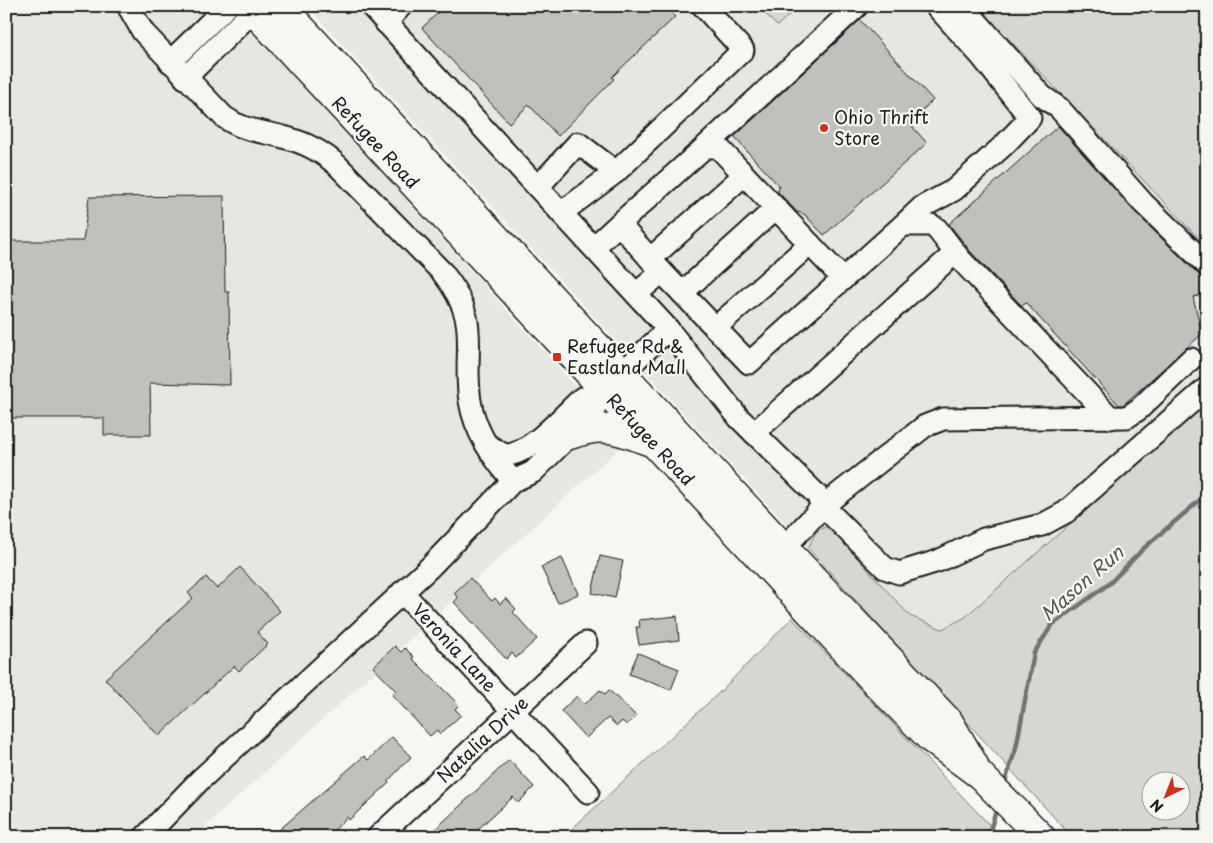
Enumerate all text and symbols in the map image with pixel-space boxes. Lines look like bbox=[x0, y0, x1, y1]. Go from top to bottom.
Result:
street label: Refugee Road bbox=[326, 90, 426, 194]
place label: Ohio Thrift Store bbox=[834, 103, 929, 151]
marker: Ohio Thrift Store bbox=[818, 122, 830, 134]
place label: Refugee Rd & Eastland Mall bbox=[567, 332, 686, 380]
marker: Refugee Rd & Eastland Mall bbox=[551, 351, 563, 363]
street label: Refugee Road bbox=[601, 387, 701, 491]
water label: Mason Run bbox=[1034, 537, 1130, 626]
street label: Veronia Lane bbox=[407, 596, 503, 697]
street label: Natalia Drive bbox=[430, 689, 534, 788]
north arrow bbox=[1140, 770, 1190, 820]
text: N bbox=[1146, 794, 1168, 817]

